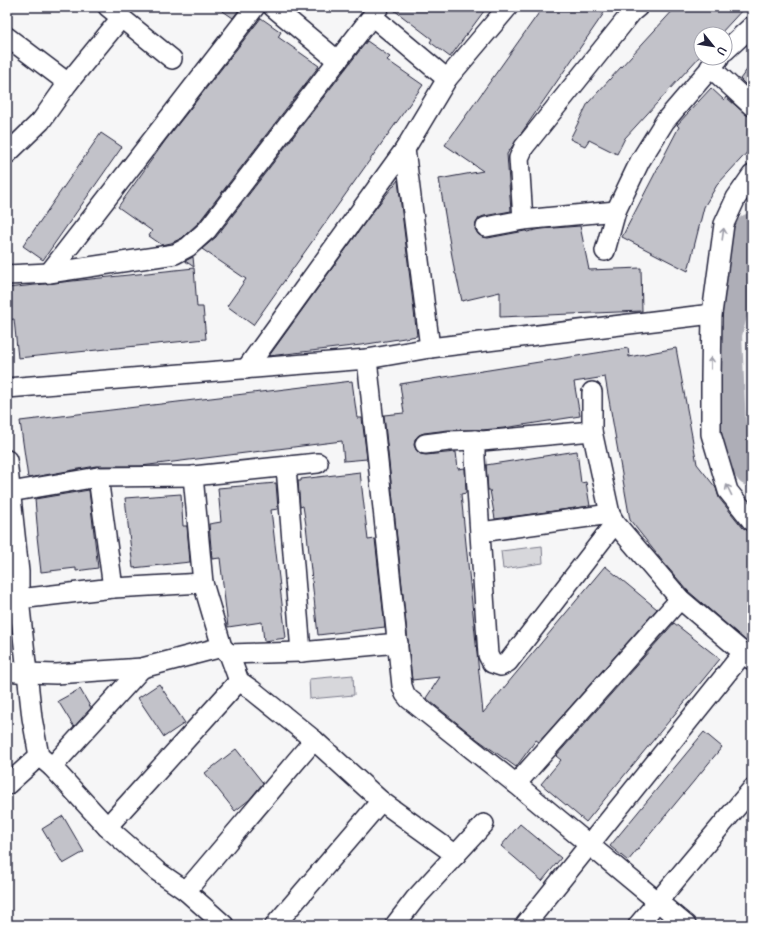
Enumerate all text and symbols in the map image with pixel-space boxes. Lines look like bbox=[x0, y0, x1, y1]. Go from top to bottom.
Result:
north arrow bbox=[693, 26, 733, 66]
text: U bbox=[714, 44, 730, 58]
one-way arrow bbox=[719, 228, 727, 241]
one-way arrow bbox=[707, 357, 715, 370]
one-way arrow bbox=[725, 484, 732, 496]

